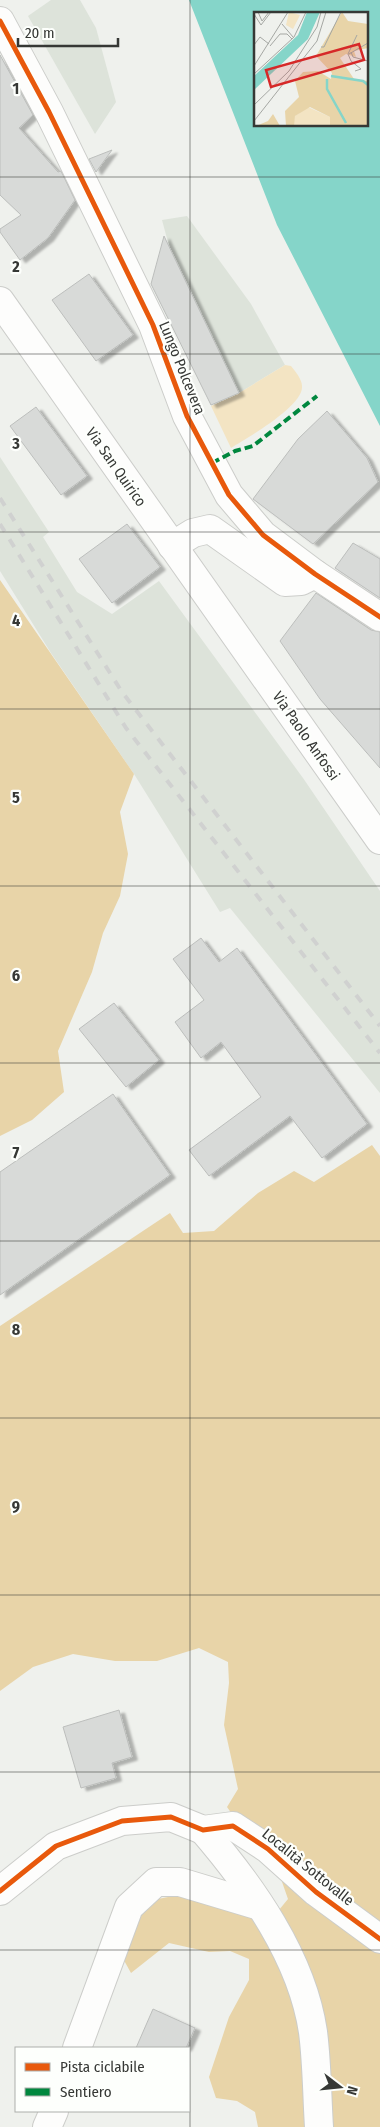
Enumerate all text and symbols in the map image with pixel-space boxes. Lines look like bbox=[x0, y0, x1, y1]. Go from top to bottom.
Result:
inset map bbox=[254, 12, 368, 126]
scale bar bbox=[18, 15, 118, 47]
text: 20 m bbox=[25, 24, 55, 42]
text: 1 bbox=[13, 79, 19, 98]
text: 2 bbox=[11, 257, 20, 276]
street label: Lungo Polcevera bbox=[155, 319, 209, 417]
street label: Via San Quirico bbox=[82, 424, 150, 510]
text: 3 bbox=[11, 434, 20, 453]
text: 4 bbox=[12, 611, 20, 630]
street label: Via Paolo Anfossi bbox=[269, 688, 343, 784]
text: 5 bbox=[12, 788, 20, 807]
text: 6 bbox=[12, 966, 20, 985]
text: 7 bbox=[13, 1143, 20, 1162]
text: 8 bbox=[12, 1320, 21, 1339]
text: 9 bbox=[12, 1497, 20, 1516]
street label: Località Sottovalle bbox=[259, 1825, 357, 1909]
legend bbox=[15, 2047, 190, 2112]
text: Pista ciclabile bbox=[60, 2058, 145, 2076]
north arrow bbox=[315, 2062, 365, 2112]
text: Sentiero bbox=[60, 2083, 112, 2101]
text: N bbox=[343, 2084, 361, 2097]

